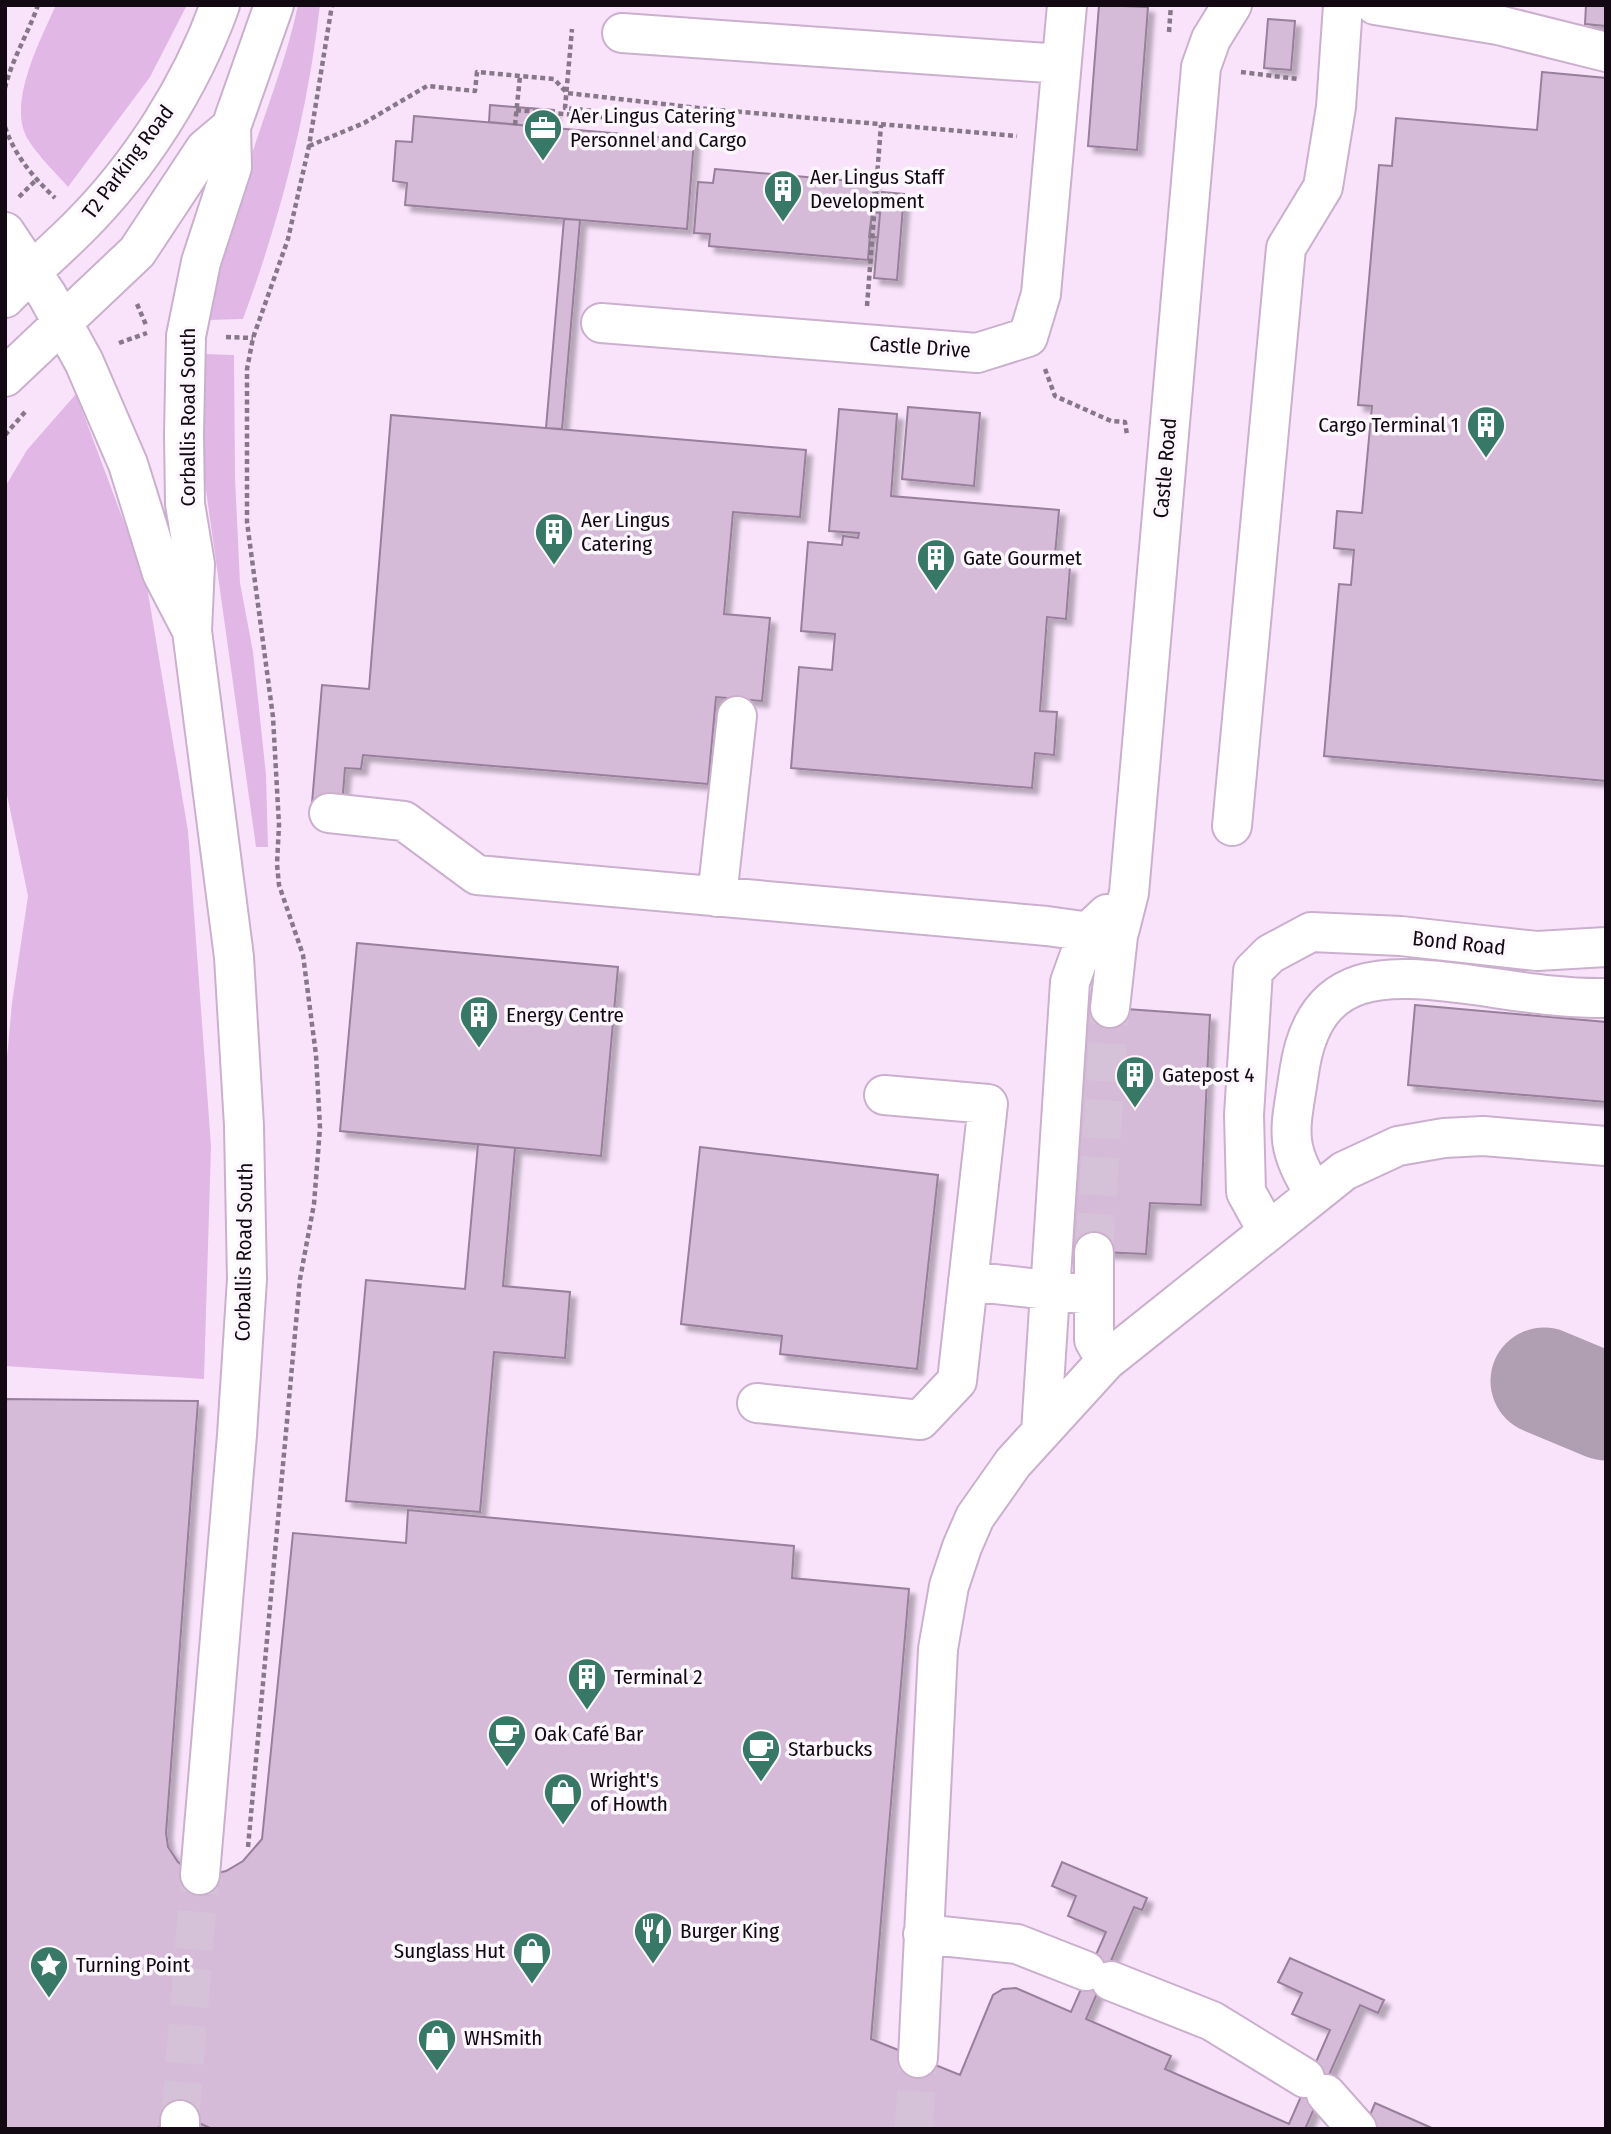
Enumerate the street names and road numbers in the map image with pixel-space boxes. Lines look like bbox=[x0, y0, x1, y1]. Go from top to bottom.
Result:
street label: T2 Parking Road bbox=[77, 100, 179, 224]
street label: Corballis Road South bbox=[175, 328, 201, 506]
street label: Castle Drive bbox=[868, 330, 972, 364]
street label: Castle Road bbox=[1148, 417, 1182, 519]
street label: Bond Road bbox=[1411, 925, 1507, 961]
street label: Corballis Road South bbox=[229, 1162, 259, 1342]

